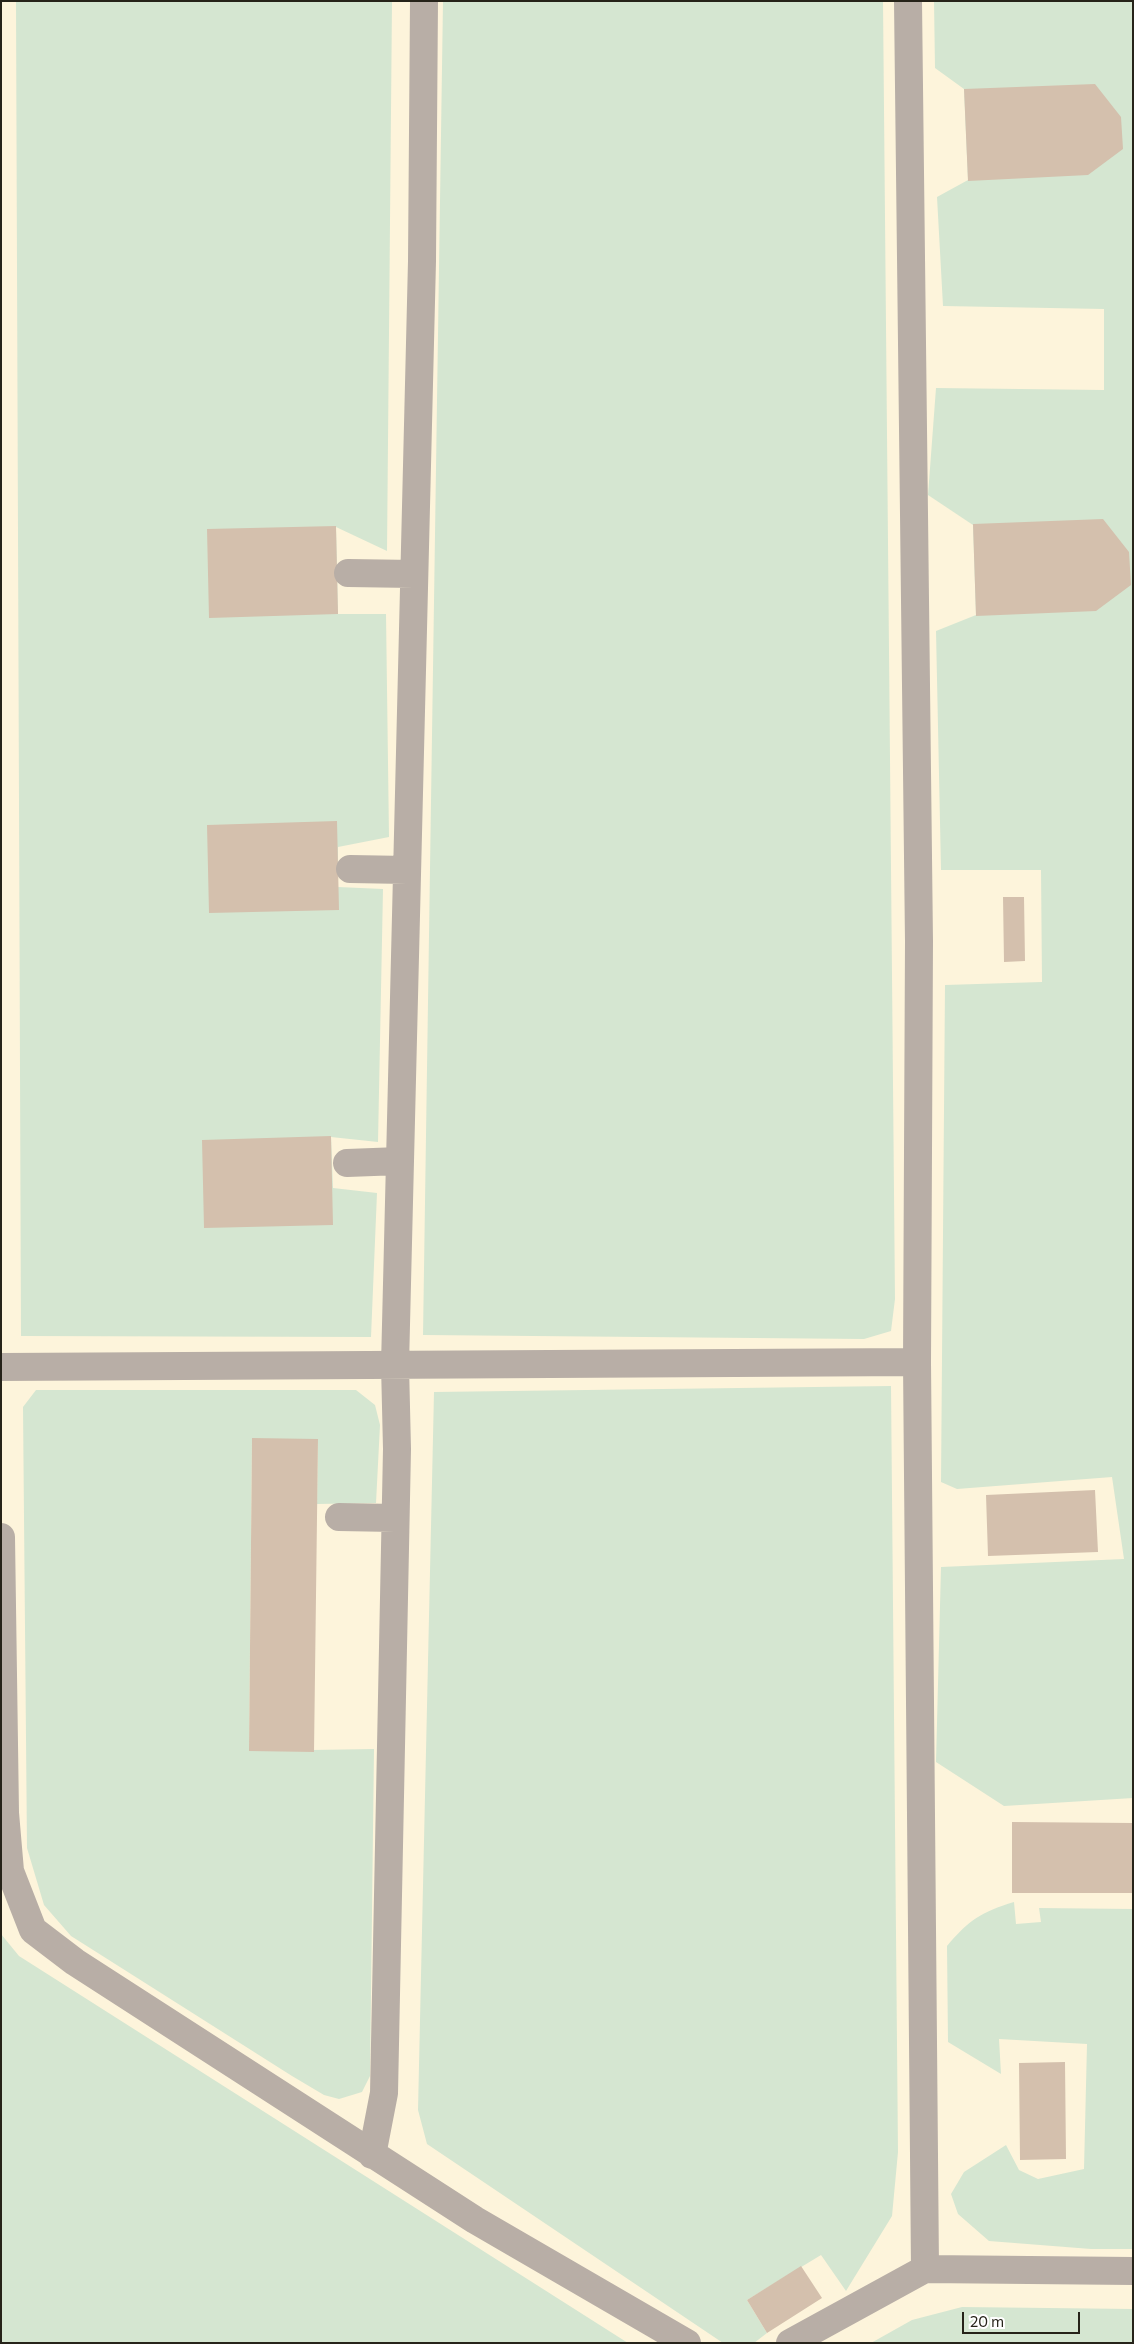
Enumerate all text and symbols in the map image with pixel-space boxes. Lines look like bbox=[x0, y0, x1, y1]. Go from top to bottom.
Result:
scale bar bbox=[964, 2302, 1082, 2334]
text: 20 m bbox=[970, 2312, 1004, 2330]

